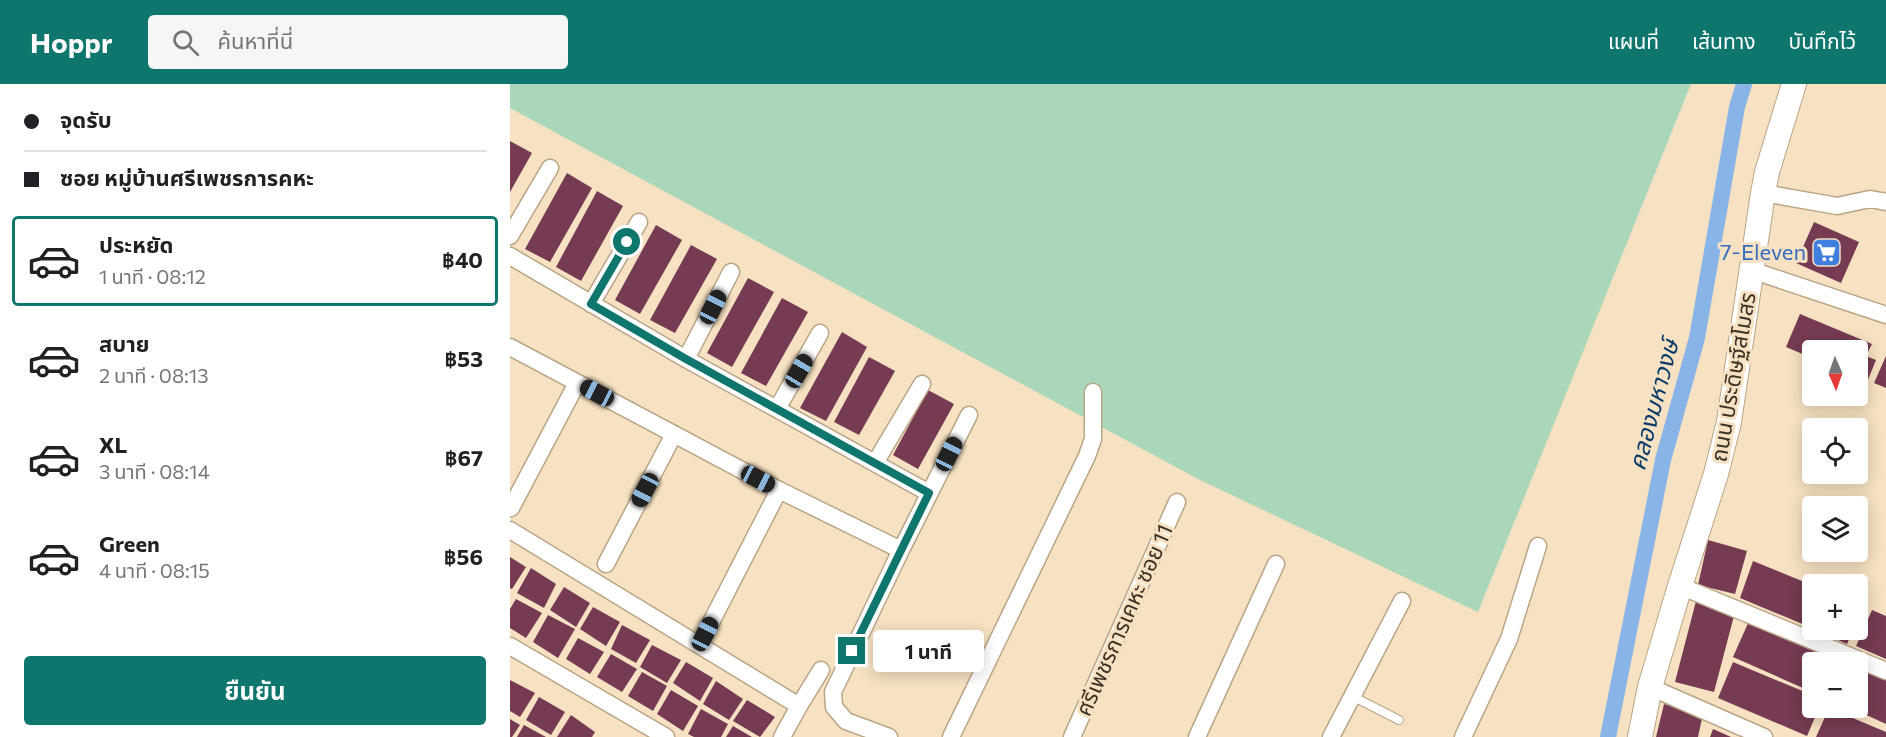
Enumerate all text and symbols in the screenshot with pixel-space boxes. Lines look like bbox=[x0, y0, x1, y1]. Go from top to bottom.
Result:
search box bbox=[148, 15, 568, 69]
text: Hoppr bbox=[30, 25, 112, 59]
icon: search bbox=[169, 26, 202, 59]
text: ค้นหาที่นี่ bbox=[217, 27, 293, 54]
text: แผนที่ bbox=[1608, 28, 1659, 53]
text: เส้นทาง bbox=[1692, 28, 1756, 53]
text: บันทึกไว้ bbox=[1789, 28, 1856, 53]
text: จุดรับ bbox=[60, 106, 112, 133]
text: ซอย หมู่บ้านศรีเพชรการคหะ bbox=[60, 164, 314, 191]
route start bbox=[613, 228, 640, 255]
text: ประหยัด bbox=[99, 231, 174, 258]
icon: car bbox=[27, 234, 81, 288]
supermarket icon: 7-Eleven bbox=[1811, 236, 1843, 268]
place label: 7-Eleven bbox=[1720, 238, 1806, 265]
text: ฿40 bbox=[442, 246, 483, 273]
text: 1 นาที · 08:12 bbox=[99, 264, 206, 288]
car bbox=[697, 287, 729, 327]
street label: ถนน ประดิษฐ์สโมสร bbox=[1704, 290, 1761, 464]
text: สบาย bbox=[99, 330, 149, 357]
icon: car bbox=[27, 333, 81, 387]
water label: คลองมหาวงษ์ bbox=[1621, 333, 1685, 473]
north arrow bbox=[1802, 340, 1868, 406]
map controls bbox=[1802, 340, 1868, 718]
text: ฿53 bbox=[445, 345, 483, 372]
car bbox=[782, 351, 816, 391]
text: 2 นาที · 08:13 bbox=[99, 363, 209, 387]
car bbox=[577, 377, 617, 409]
button: locate bbox=[1802, 418, 1868, 484]
text: XL bbox=[99, 431, 127, 458]
icon: car bbox=[27, 432, 81, 486]
car bbox=[933, 434, 965, 474]
text: ฿67 bbox=[445, 444, 483, 471]
text: 3 นาที · 08:14 bbox=[99, 459, 210, 483]
car bbox=[738, 463, 778, 495]
car bbox=[629, 470, 661, 510]
button: layers bbox=[1802, 496, 1868, 562]
street label: ศรีเพชรการเคหะ ซอย 11 bbox=[1069, 520, 1178, 720]
text: Green bbox=[99, 530, 160, 557]
icon: car bbox=[27, 531, 81, 585]
text: ฿56 bbox=[444, 543, 483, 570]
text: 4 นาที · 08:15 bbox=[99, 558, 210, 582]
button: + bbox=[1802, 574, 1868, 640]
car bbox=[689, 614, 721, 654]
callout: 1 นาที bbox=[873, 630, 984, 672]
route end bbox=[838, 637, 865, 664]
text: 1 นาที bbox=[905, 639, 952, 663]
button: − bbox=[1802, 652, 1868, 718]
button: ยืนยัน bbox=[24, 656, 486, 725]

